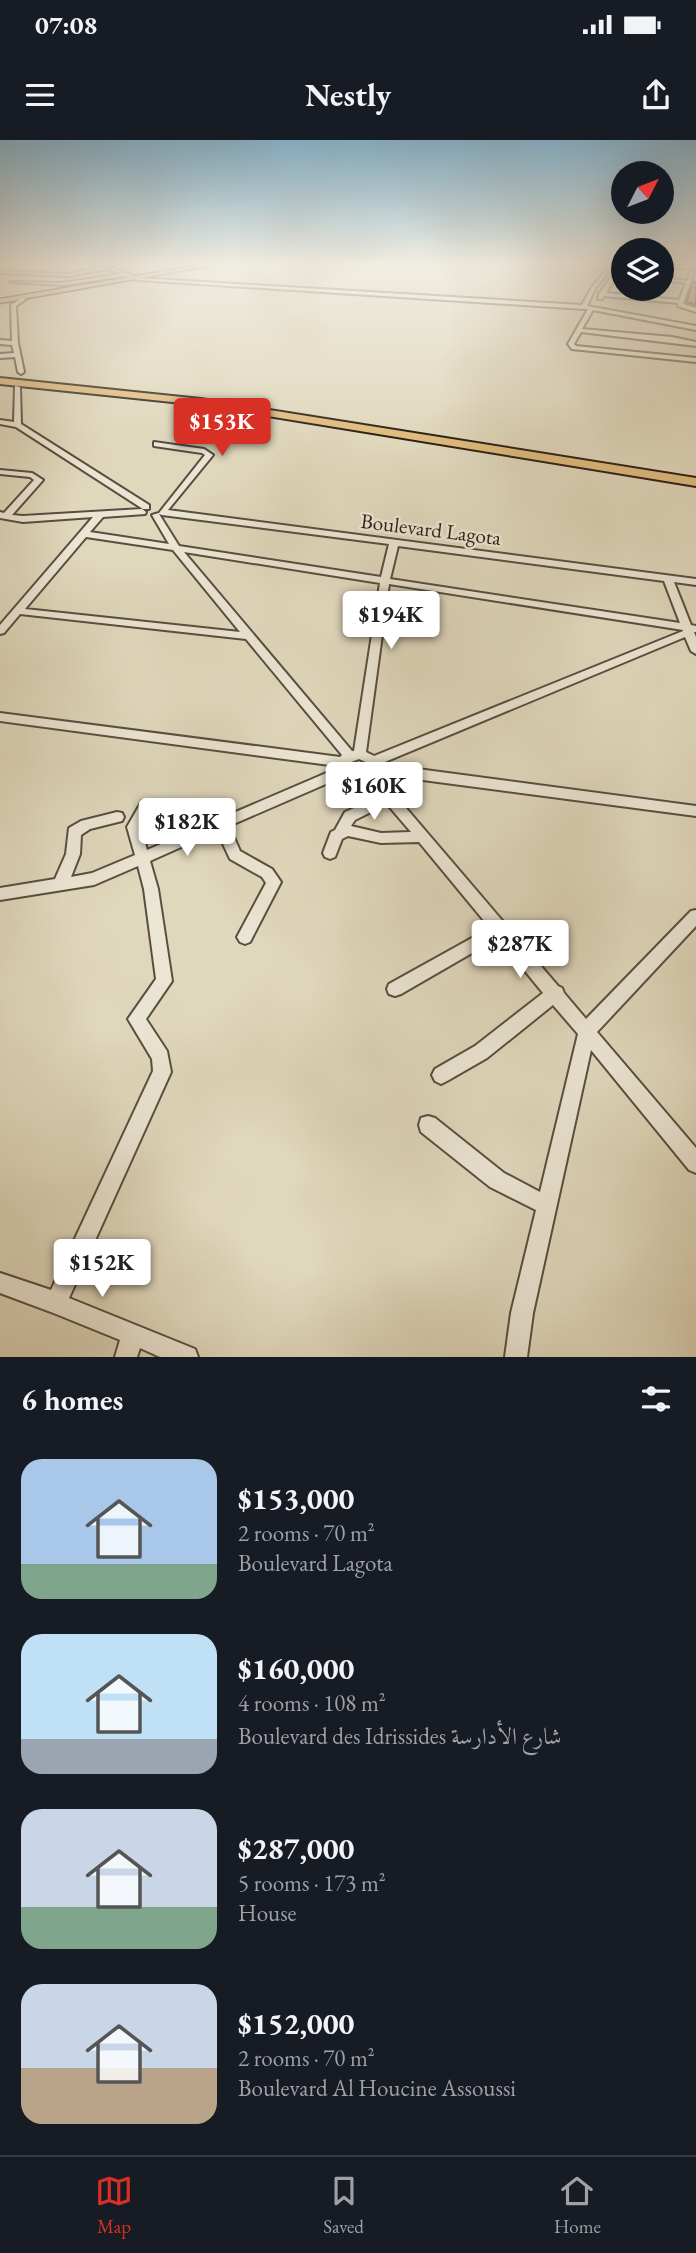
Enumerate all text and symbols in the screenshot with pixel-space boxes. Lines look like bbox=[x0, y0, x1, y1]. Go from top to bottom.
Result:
text: 07:08 bbox=[35, 8, 97, 42]
text: Nestly bbox=[305, 74, 391, 116]
icon: menu bbox=[21, 76, 59, 114]
icon: share bbox=[637, 76, 675, 114]
north arrow bbox=[611, 161, 674, 224]
map controls bbox=[611, 161, 674, 301]
button: layers bbox=[611, 238, 674, 301]
pin: $153K bbox=[173, 398, 271, 458]
text: $153K bbox=[190, 406, 254, 436]
street label: Boulevard Lagota bbox=[359, 507, 503, 551]
pin: $194K bbox=[342, 592, 440, 651]
text: $194K bbox=[359, 599, 423, 629]
pin: $160K bbox=[325, 762, 423, 822]
text: $160K bbox=[342, 770, 406, 800]
pin: $182K bbox=[138, 798, 236, 858]
text: $182K bbox=[155, 806, 219, 836]
pin: $287K bbox=[471, 920, 569, 980]
text: $287K bbox=[488, 928, 552, 958]
pin: $152K bbox=[53, 1240, 151, 1299]
text: $152K bbox=[70, 1247, 134, 1277]
text: 6 homes bbox=[21, 1380, 123, 1419]
icon: filters bbox=[637, 1380, 675, 1418]
text: $153,000 bbox=[238, 1479, 354, 1518]
icon: home bbox=[77, 1487, 161, 1571]
text: 2 rooms · 70 m² bbox=[238, 1518, 375, 1548]
text: Boulevard Lagota bbox=[238, 1548, 393, 1578]
text: $160,000 bbox=[238, 1649, 354, 1688]
icon: home bbox=[77, 1662, 161, 1746]
text: 4 rooms · 108 m² bbox=[238, 1688, 386, 1718]
text: Boulevard des Idrissides شارع الأدارسة bbox=[238, 1721, 561, 1751]
text: $287,000 bbox=[238, 1829, 354, 1868]
icon: home bbox=[77, 1837, 161, 1921]
text: 5 rooms · 173 m² bbox=[238, 1868, 386, 1898]
text: House bbox=[238, 1898, 297, 1928]
text: $152,000 bbox=[238, 2004, 354, 2043]
icon: home bbox=[77, 2012, 161, 2096]
text: 2 rooms · 70 m² bbox=[238, 2043, 375, 2073]
text: Boulevard Al Houcine Assoussi bbox=[238, 2073, 516, 2103]
tab: Map bbox=[95, 2172, 133, 2239]
tab: Saved bbox=[323, 2172, 364, 2239]
tab: Home bbox=[554, 2172, 601, 2239]

